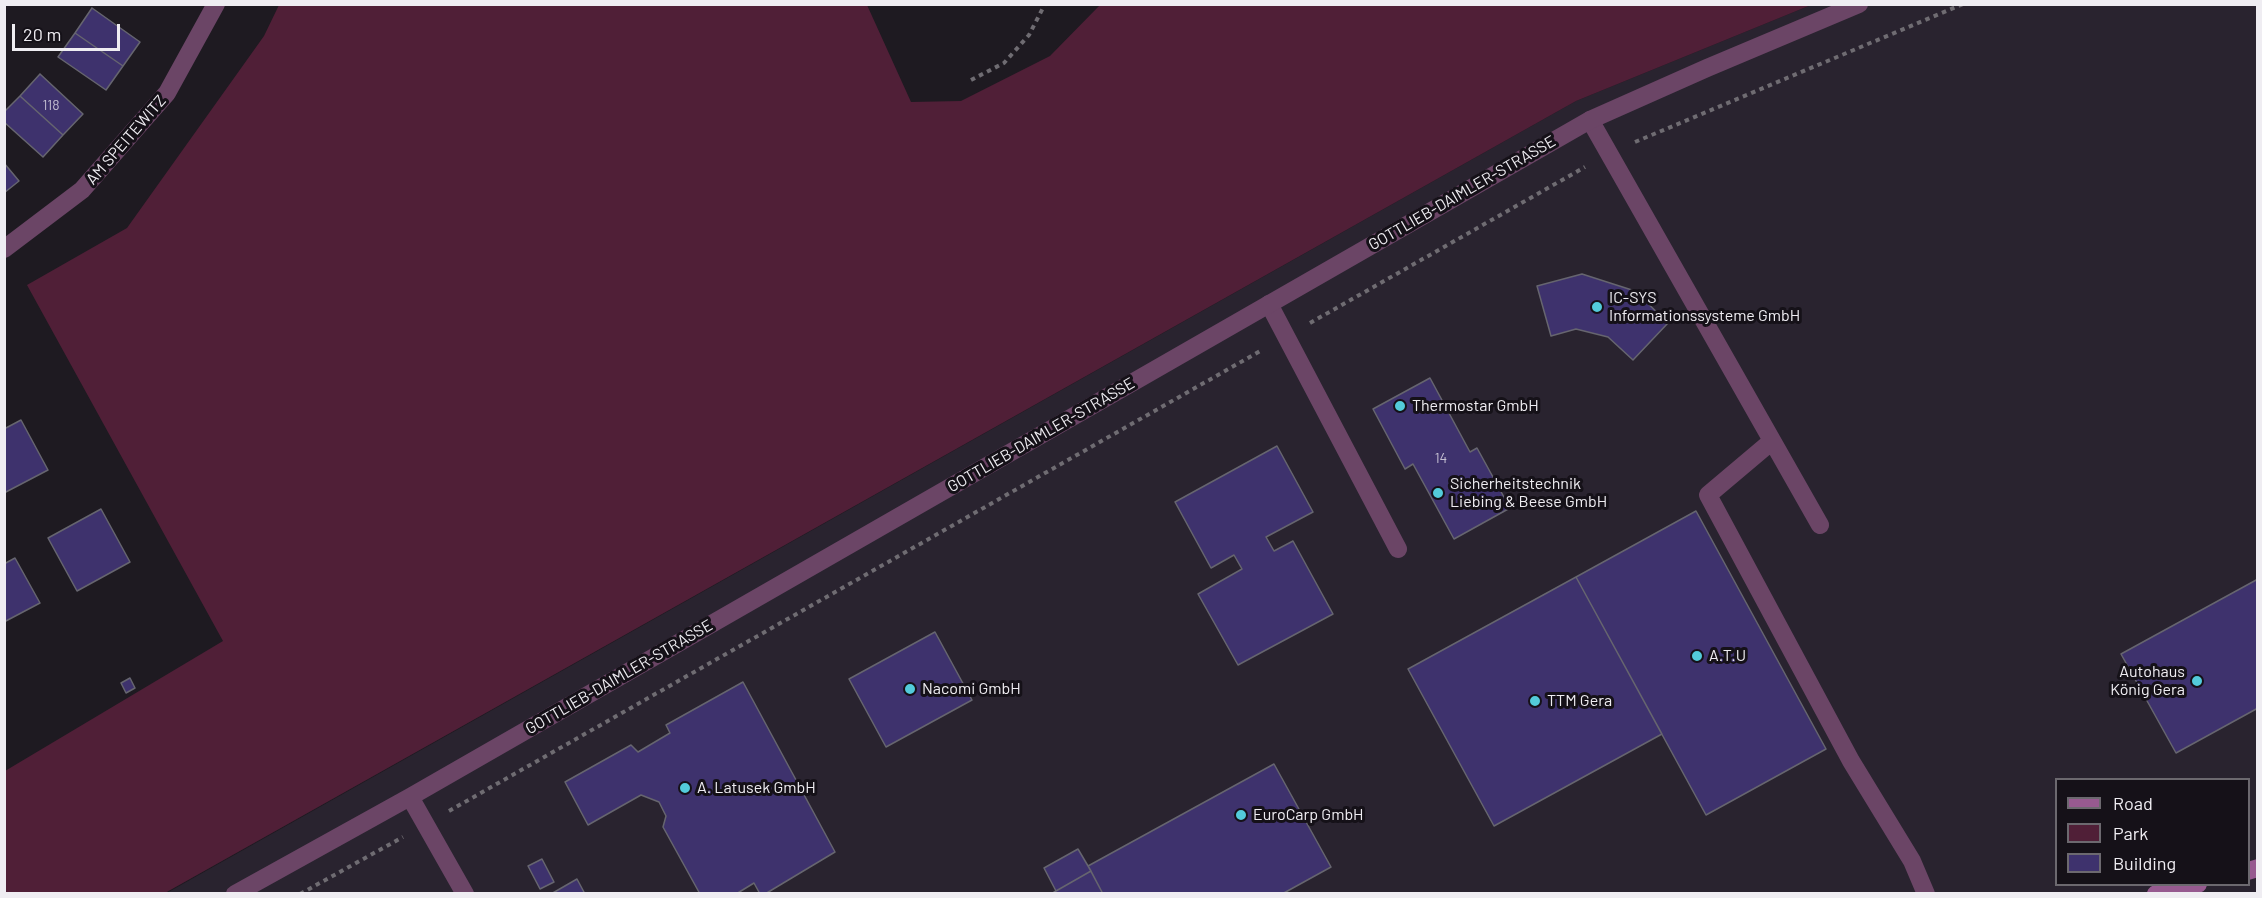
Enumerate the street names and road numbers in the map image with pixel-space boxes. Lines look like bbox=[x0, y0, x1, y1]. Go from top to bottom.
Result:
street label: AM SPEITEWITZ bbox=[82, 91, 170, 189]
street label: GOTTLIEB-DAIMLER-STRASSE bbox=[1365, 132, 1559, 254]
street label: GOTTLIEB-DAIMLER-STRASSE bbox=[944, 374, 1138, 496]
street label: GOTTLIEB-DAIMLER-STRASSE bbox=[522, 616, 716, 738]

